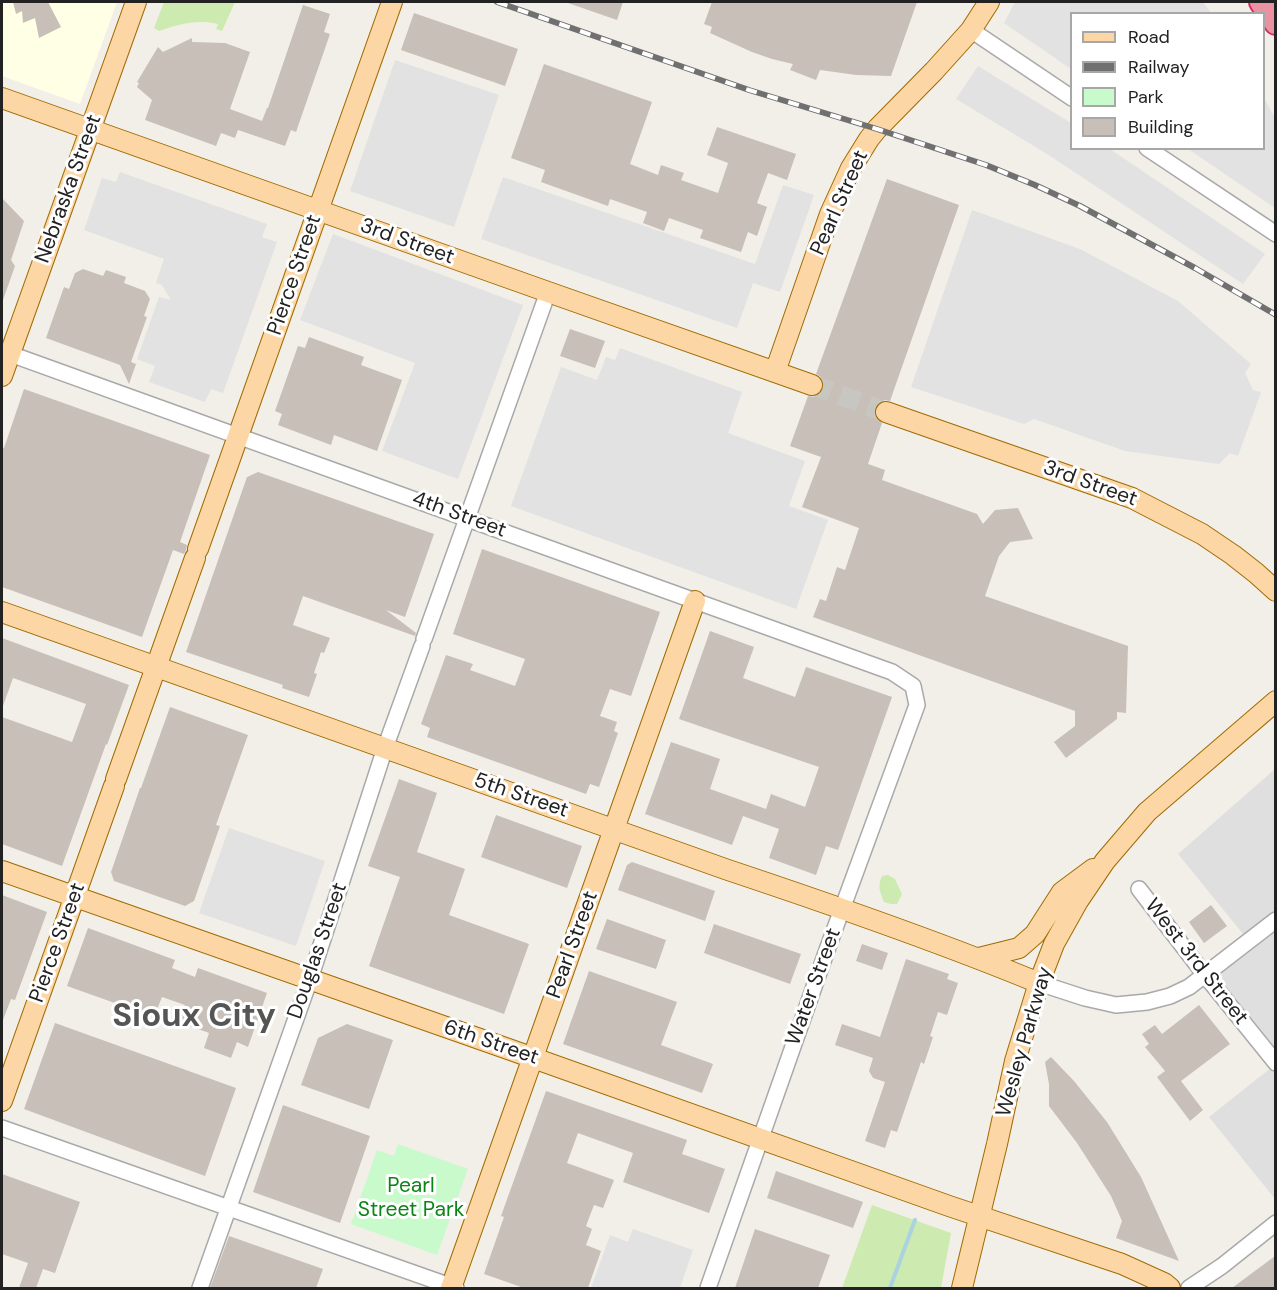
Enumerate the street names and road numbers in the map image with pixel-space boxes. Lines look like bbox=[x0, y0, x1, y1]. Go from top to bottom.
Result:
street label: Nebraska Street bbox=[30, 111, 108, 267]
street label: Pearl Street bbox=[806, 146, 874, 260]
street label: Pierce Street bbox=[263, 212, 327, 338]
street label: 3rd Street bbox=[357, 213, 457, 271]
street label: 3rd Street bbox=[1040, 455, 1140, 513]
street label: 4th Street bbox=[409, 486, 509, 544]
street label: 5th Street bbox=[470, 768, 572, 824]
street label: Pierce Street bbox=[25, 880, 91, 1006]
street label: Douglas Street bbox=[283, 880, 353, 1022]
street label: Pearl Street bbox=[542, 888, 604, 1002]
street label: West 3rd Street bbox=[1139, 894, 1253, 1030]
street label: Water Street bbox=[781, 925, 847, 1049]
street label: Wesley Parkway bbox=[992, 964, 1058, 1120]
street label: 6th Street bbox=[440, 1015, 542, 1071]

